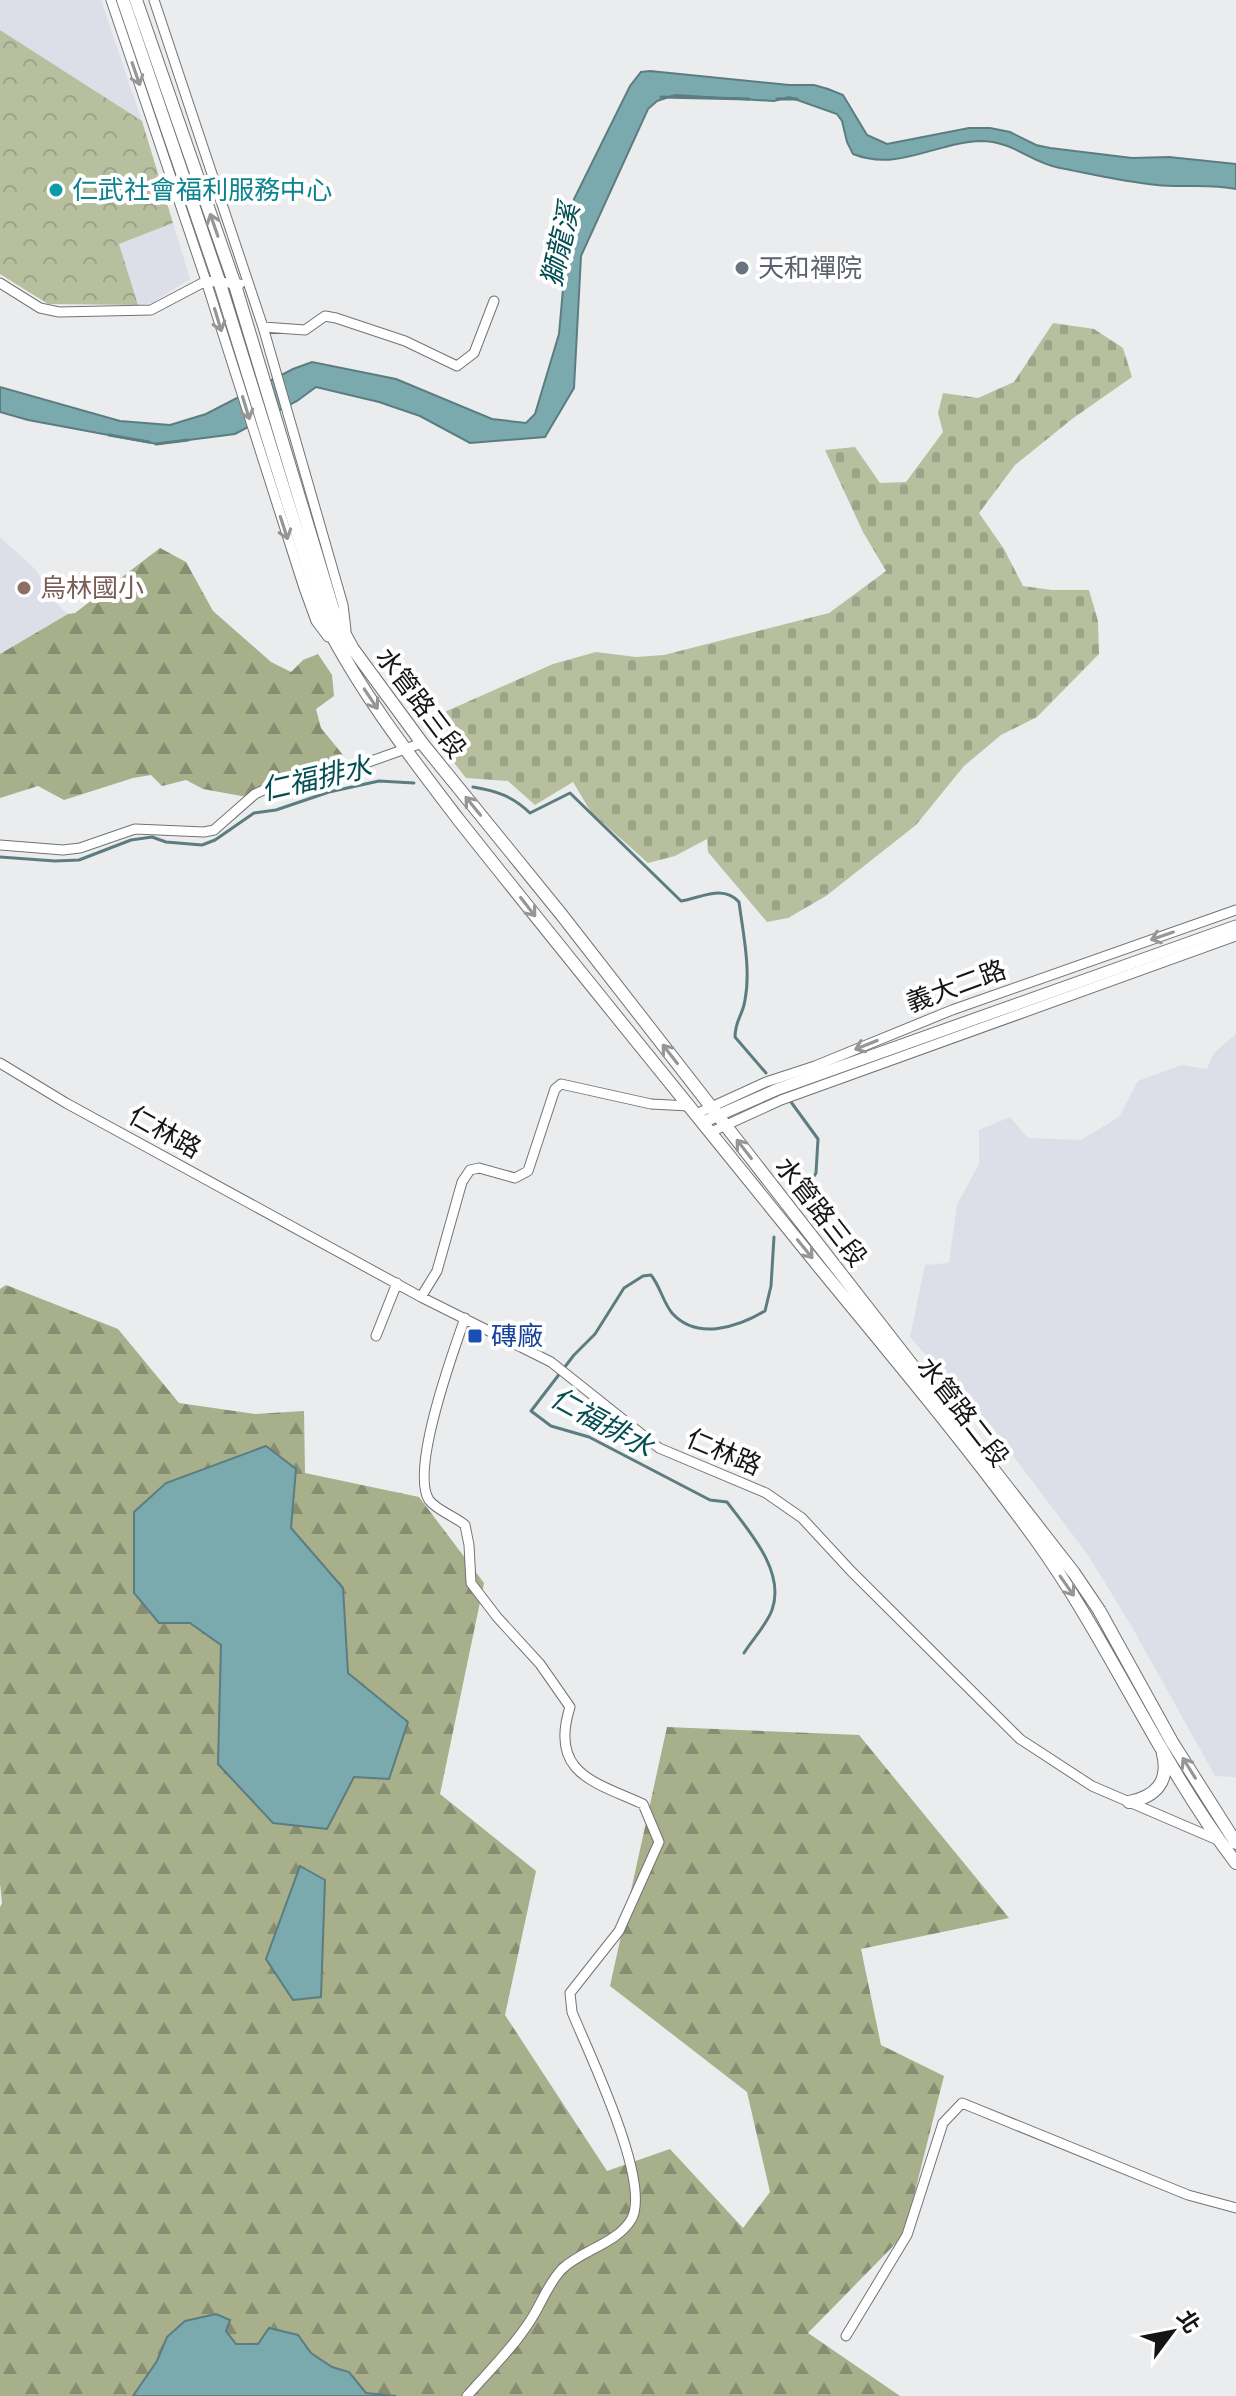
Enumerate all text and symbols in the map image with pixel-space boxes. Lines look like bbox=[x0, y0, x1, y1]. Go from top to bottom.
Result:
one-way arrow bbox=[130, 61, 145, 86]
place label: 仁武社會福利服務中心 bbox=[72, 175, 332, 205]
marker: 仁武社會福利服務中心 bbox=[47, 181, 65, 199]
water label: 獅龍溪 bbox=[535, 197, 587, 290]
one-way arrow bbox=[206, 213, 221, 238]
place label: 天和禪院 bbox=[758, 253, 862, 283]
marker: 天和禪院 bbox=[733, 259, 751, 277]
one-way arrow bbox=[212, 308, 227, 333]
one-way arrow bbox=[239, 395, 254, 420]
one-way arrow bbox=[278, 515, 293, 540]
place label: 烏林國小 bbox=[40, 573, 144, 603]
marker: 烏林國小 bbox=[15, 579, 33, 597]
street label: 水管路三段 bbox=[370, 642, 472, 764]
one-way arrow bbox=[363, 688, 380, 710]
water label: 仁福排水 bbox=[258, 749, 376, 807]
one-way arrow bbox=[465, 796, 482, 817]
one-way arrow bbox=[519, 896, 536, 917]
one-way arrow bbox=[1150, 930, 1175, 945]
street label: 義大二路 bbox=[902, 954, 1010, 1018]
one-way arrow bbox=[854, 1039, 879, 1053]
one-way arrow bbox=[661, 1044, 679, 1065]
street label: 仁林路 bbox=[124, 1100, 206, 1164]
one-way arrow bbox=[735, 1139, 753, 1160]
street label: 水管路三段 bbox=[769, 1152, 873, 1272]
one-way arrow bbox=[795, 1238, 813, 1259]
place label: 磚廠 bbox=[491, 1321, 543, 1351]
marker: 磚廠 bbox=[466, 1327, 484, 1345]
street label: 水管路二段 bbox=[911, 1352, 1015, 1472]
water label: 仁福排水 bbox=[545, 1381, 660, 1465]
street label: 仁林路 bbox=[682, 1423, 766, 1481]
one-way arrow bbox=[1059, 1575, 1076, 1597]
one-way arrow bbox=[1180, 1757, 1196, 1780]
north arrow bbox=[1132, 2292, 1212, 2372]
text: 北 bbox=[1172, 2306, 1205, 2338]

